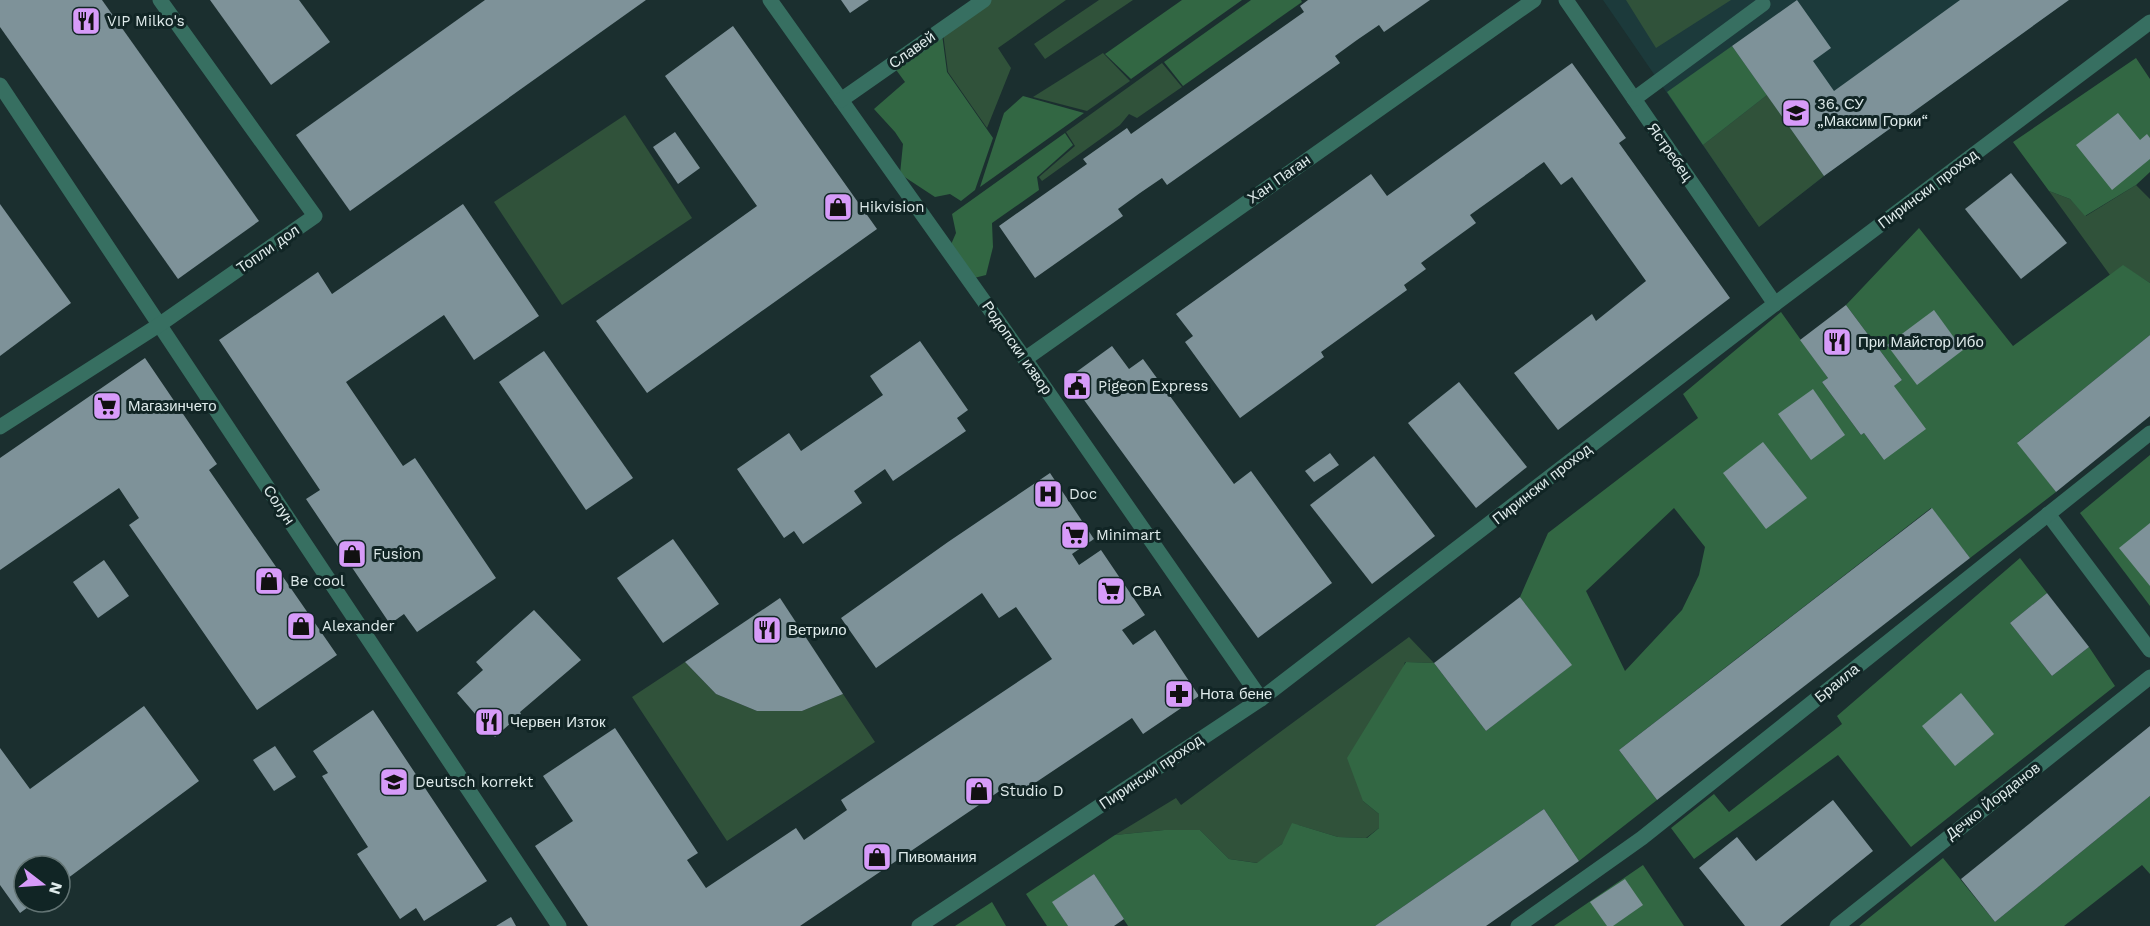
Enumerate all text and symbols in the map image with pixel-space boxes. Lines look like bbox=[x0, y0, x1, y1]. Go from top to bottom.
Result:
restaurant icon: VIP Milko's bbox=[70, 5, 102, 37]
place label: VIP Milko's bbox=[107, 12, 185, 30]
street label: Славей bbox=[885, 28, 939, 72]
place label: 36. СУ „Максим Горки“ bbox=[1817, 95, 1928, 130]
school or university icon: 36. СУ „Максим Горки“ bbox=[1780, 97, 1812, 129]
street label: Ястребец bbox=[1643, 119, 1697, 185]
street label: Пирински проход bbox=[1874, 145, 1982, 232]
street label: Хан Паган bbox=[1244, 151, 1314, 207]
shop icon: Hikvision bbox=[822, 191, 854, 223]
place label: Hikvision bbox=[859, 198, 924, 216]
street label: Топли дол bbox=[233, 221, 303, 277]
street label: Родопски извор bbox=[978, 298, 1056, 398]
restaurant icon: При Майстор Ибо bbox=[1821, 326, 1853, 358]
place label: При Майстор Ибо bbox=[1858, 333, 1984, 351]
public building icon: Pigeon Express bbox=[1061, 370, 1093, 402]
place label: Pigeon Express bbox=[1098, 377, 1209, 395]
supermarket icon: Магазинчето bbox=[91, 390, 123, 422]
place label: Магазинчето bbox=[128, 397, 217, 415]
street label: Пирински проход bbox=[1489, 440, 1595, 528]
hospital icon: Doc bbox=[1032, 478, 1064, 510]
street label: Солун bbox=[259, 482, 299, 528]
place label: Doc bbox=[1069, 485, 1097, 503]
supermarket icon: Minimart bbox=[1059, 519, 1091, 551]
place label: Minimart bbox=[1096, 526, 1162, 544]
shop icon: Fusion bbox=[336, 538, 368, 570]
place label: Fusion bbox=[373, 545, 421, 563]
shop icon: Be cool bbox=[253, 565, 285, 597]
place label: Be cool bbox=[290, 572, 345, 590]
supermarket icon: CBA bbox=[1095, 575, 1127, 607]
place label: CBA bbox=[1132, 582, 1162, 600]
shop icon: Alexander bbox=[285, 610, 317, 642]
restaurant icon: Ветрило bbox=[751, 614, 783, 646]
place label: Alexander bbox=[322, 617, 395, 635]
place label: Ветрило bbox=[788, 621, 847, 639]
street label: Браила bbox=[1811, 659, 1863, 706]
pharmacy icon: Нота бене bbox=[1163, 678, 1195, 710]
place label: Нота бене bbox=[1200, 685, 1272, 703]
restaurant icon: Червен Изток bbox=[473, 706, 505, 738]
place label: Червен Изток bbox=[510, 713, 606, 731]
street label: Пирински проход bbox=[1096, 731, 1206, 813]
street label: Дечко Йорданов bbox=[1942, 759, 2044, 843]
school or university icon: Deutsch korrekt bbox=[378, 766, 410, 798]
place label: Deutsch korrekt bbox=[415, 773, 534, 791]
shop icon: Studio D bbox=[963, 775, 995, 807]
place label: Studio D bbox=[1000, 782, 1063, 800]
shop icon: Пивомания bbox=[861, 841, 893, 873]
place label: Пивомания bbox=[898, 848, 977, 866]
north arrow bbox=[12, 854, 72, 914]
text: N bbox=[45, 880, 67, 897]

